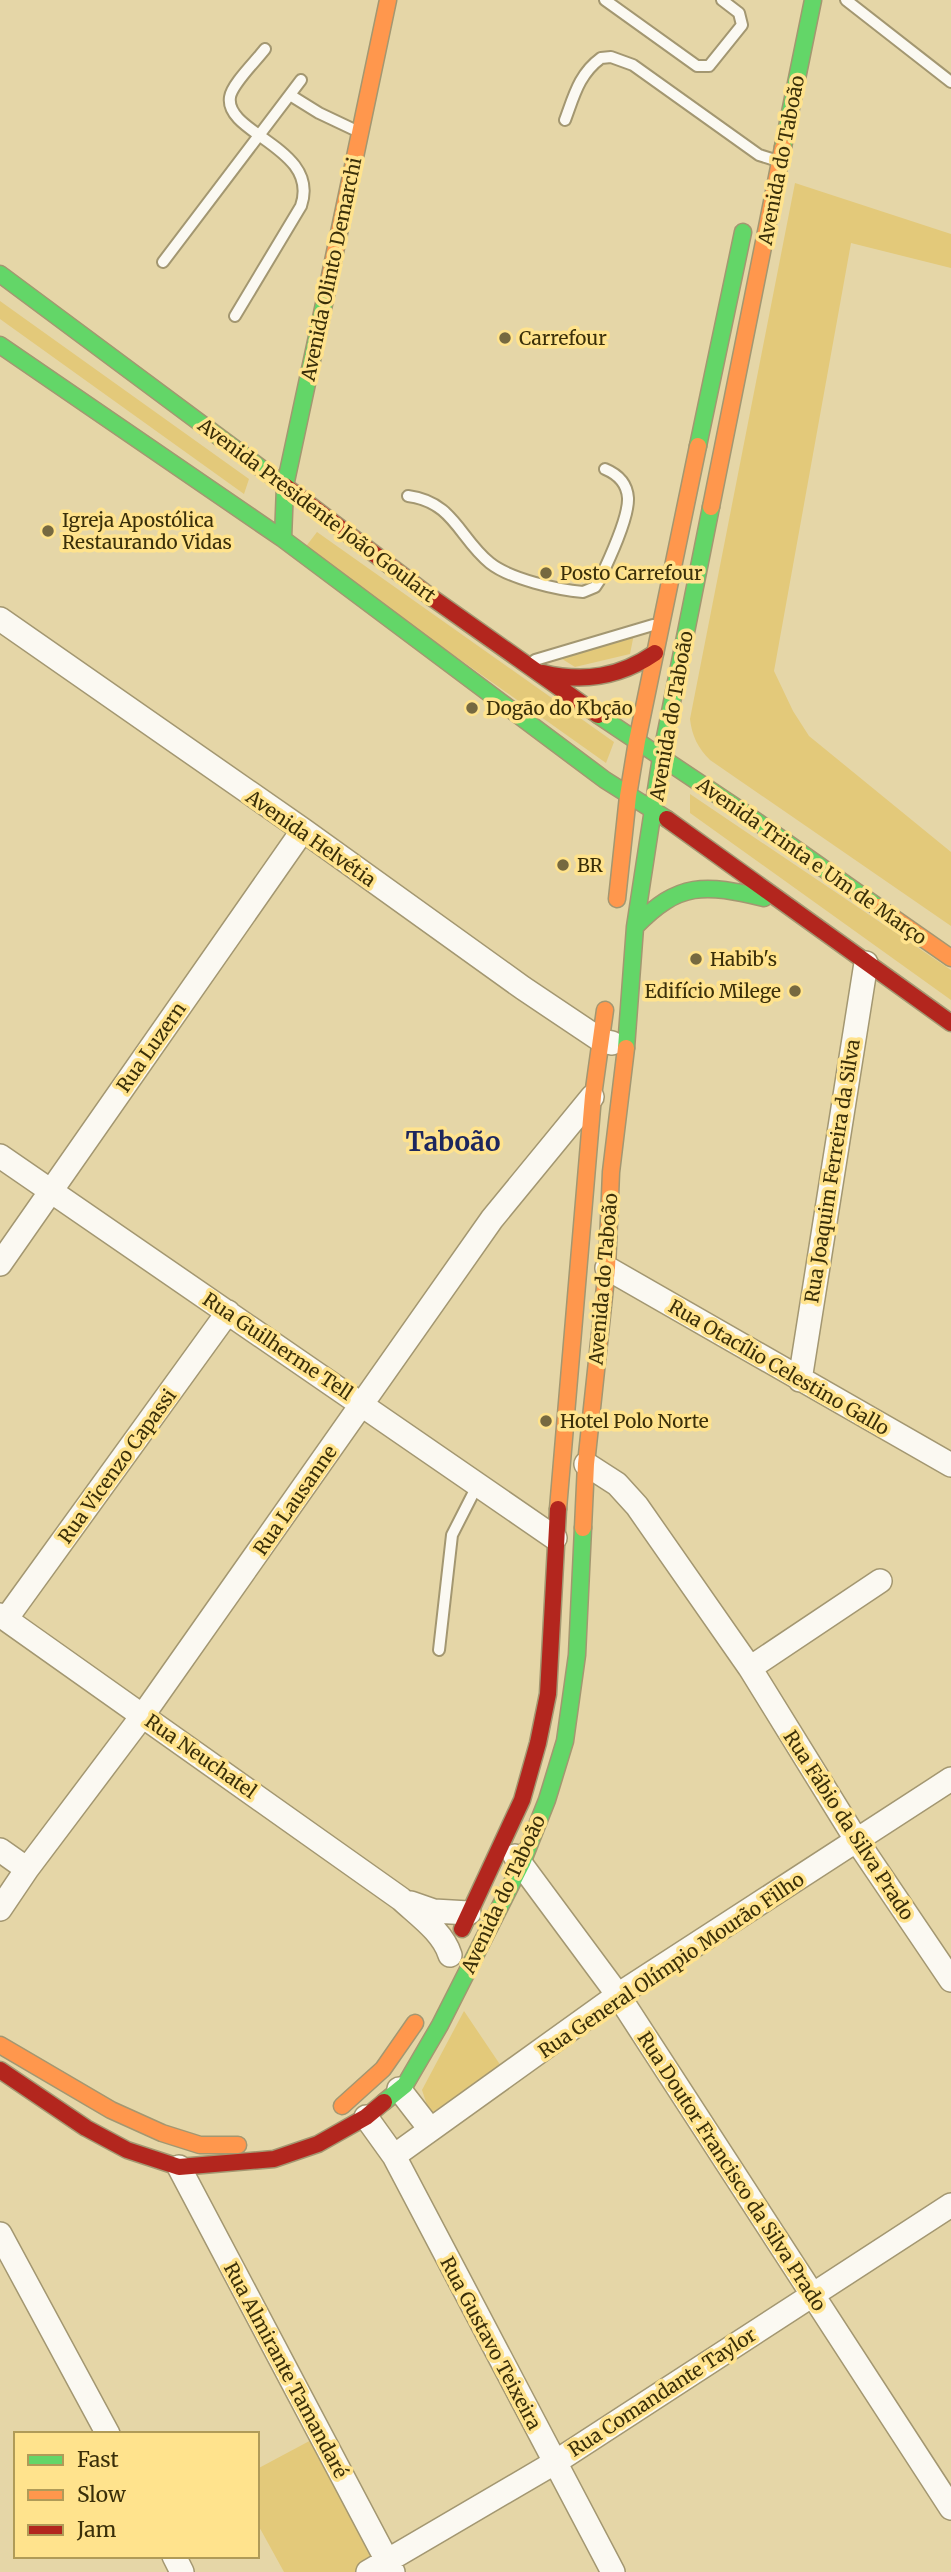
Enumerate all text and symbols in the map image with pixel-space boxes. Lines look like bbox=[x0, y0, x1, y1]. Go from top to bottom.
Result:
street label: Avenida do Taboão bbox=[753, 73, 809, 248]
street label: Avenida Olinto Demarchi bbox=[295, 155, 366, 384]
place label: Carrefour bbox=[519, 326, 607, 350]
marker: Carrefour bbox=[497, 330, 513, 346]
street label: Avenida Presidente João Goulart bbox=[193, 412, 441, 608]
place label: Igreja Apostólica Restaurando Vidas bbox=[62, 508, 232, 554]
marker: Igreja Apostólica Restaurando Vidas bbox=[40, 523, 56, 539]
place label: Posto Carrefour bbox=[560, 561, 703, 585]
marker: Posto Carrefour bbox=[538, 565, 554, 581]
street label: Avenida do Taboão bbox=[644, 629, 698, 804]
place label: Dogão do Kbção bbox=[486, 696, 633, 720]
marker: Dogão do Kbção bbox=[464, 700, 480, 716]
street label: Avenida Trinta e Um de Março bbox=[692, 772, 932, 950]
street label: Avenida Helvétia bbox=[241, 784, 380, 892]
place label: BR bbox=[577, 853, 604, 877]
marker: BR bbox=[555, 857, 571, 873]
place label: Habib's bbox=[710, 947, 777, 971]
marker: Habib's bbox=[688, 951, 704, 967]
place label: Edifício Milege bbox=[644, 979, 781, 1003]
marker: Edifício Milege bbox=[787, 983, 803, 999]
street label: Rua Luzern bbox=[111, 997, 191, 1097]
street label: Rua Joaquim Ferreira da Silva bbox=[799, 1037, 865, 1305]
district label: Taboão bbox=[406, 1125, 500, 1158]
street label: Avenida do Taboão bbox=[583, 1192, 622, 1367]
street label: Rua Guilherme Tell bbox=[198, 1287, 358, 1405]
street label: Rua Otacílio Celestino Gallo bbox=[664, 1294, 894, 1440]
street label: Rua Vicenzo Capassi bbox=[53, 1384, 181, 1548]
place label: Hotel Polo Norte bbox=[560, 1409, 709, 1433]
marker: Hotel Polo Norte bbox=[538, 1413, 554, 1429]
street label: Rua Lausanne bbox=[248, 1440, 342, 1560]
street label: Rua Neuchatel bbox=[141, 1709, 261, 1803]
street label: Rua Fábio da Silva Prado bbox=[779, 1726, 919, 1924]
street label: Avenida do Taboão bbox=[455, 1811, 550, 1978]
street label: Rua General Olímpio Mourão Filho bbox=[534, 1867, 808, 2063]
street label: Rua Doutor Francisco da Silva Prado bbox=[633, 2027, 831, 2315]
street label: Rua Gustavo Teixeira bbox=[435, 2252, 547, 2434]
street label: Rua Almirante Tamandaré bbox=[219, 2258, 353, 2482]
street label: Rua Comandante Taylor bbox=[564, 2322, 761, 2462]
legend bbox=[14, 2432, 259, 2558]
text: Fast bbox=[77, 2446, 119, 2473]
text: Slow bbox=[77, 2481, 126, 2508]
text: Jam bbox=[76, 2516, 116, 2543]

